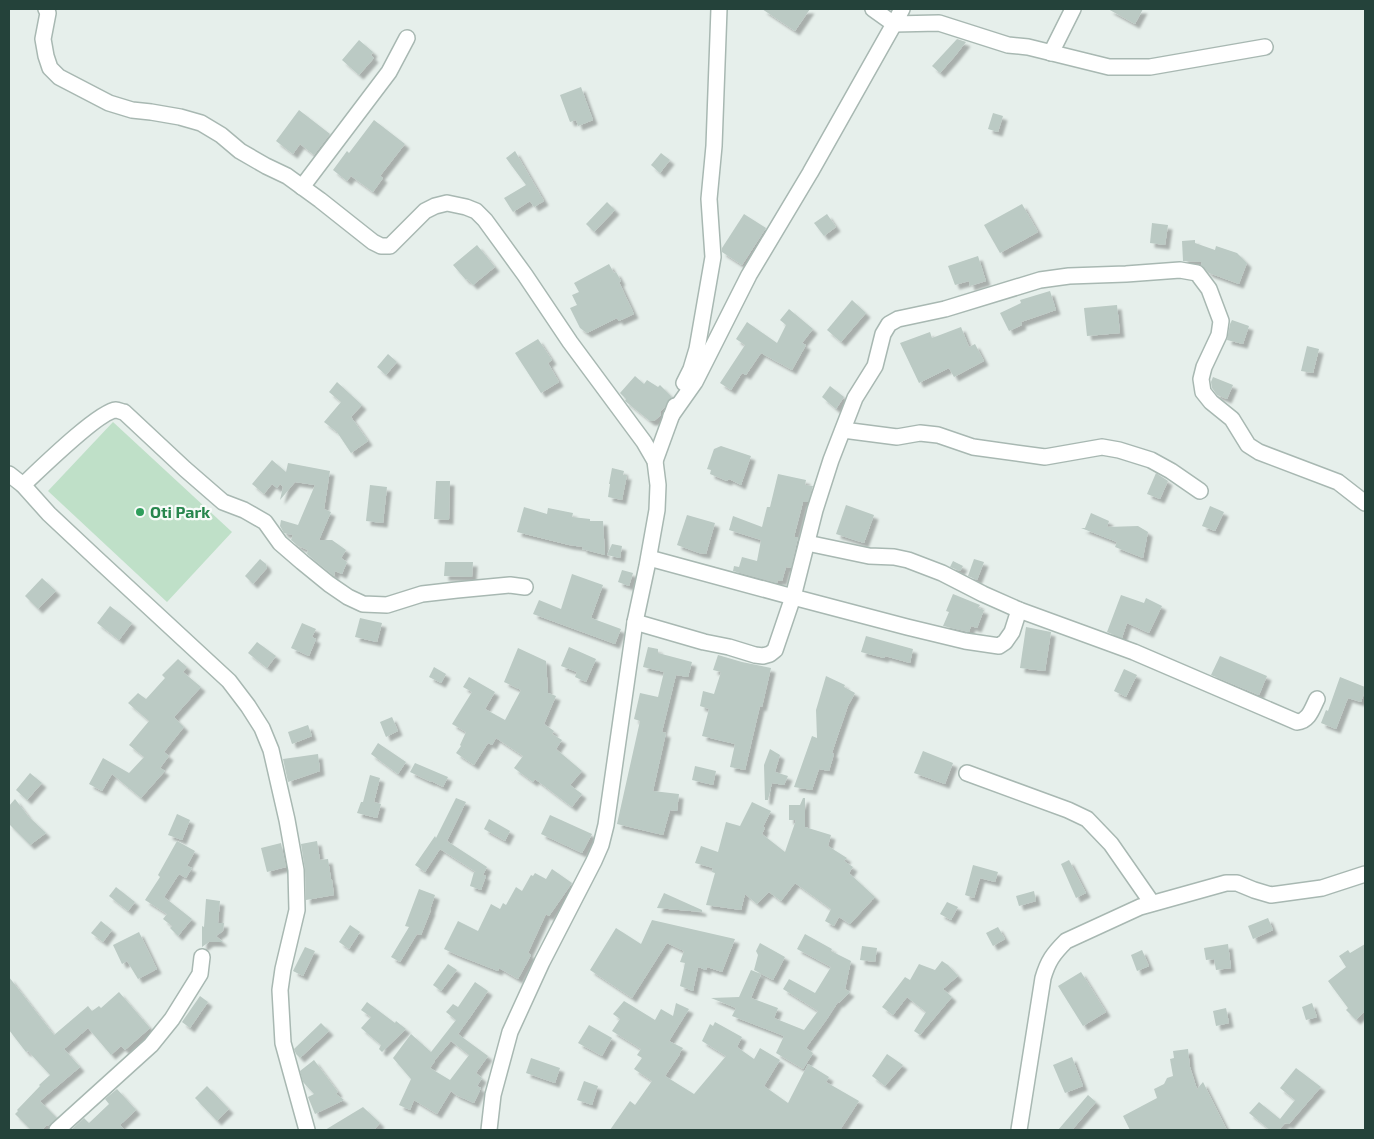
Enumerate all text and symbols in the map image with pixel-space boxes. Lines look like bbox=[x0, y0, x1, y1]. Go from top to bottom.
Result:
place label: Oti Park bbox=[150, 502, 210, 521]
marker: Oti Park bbox=[134, 506, 146, 518]

